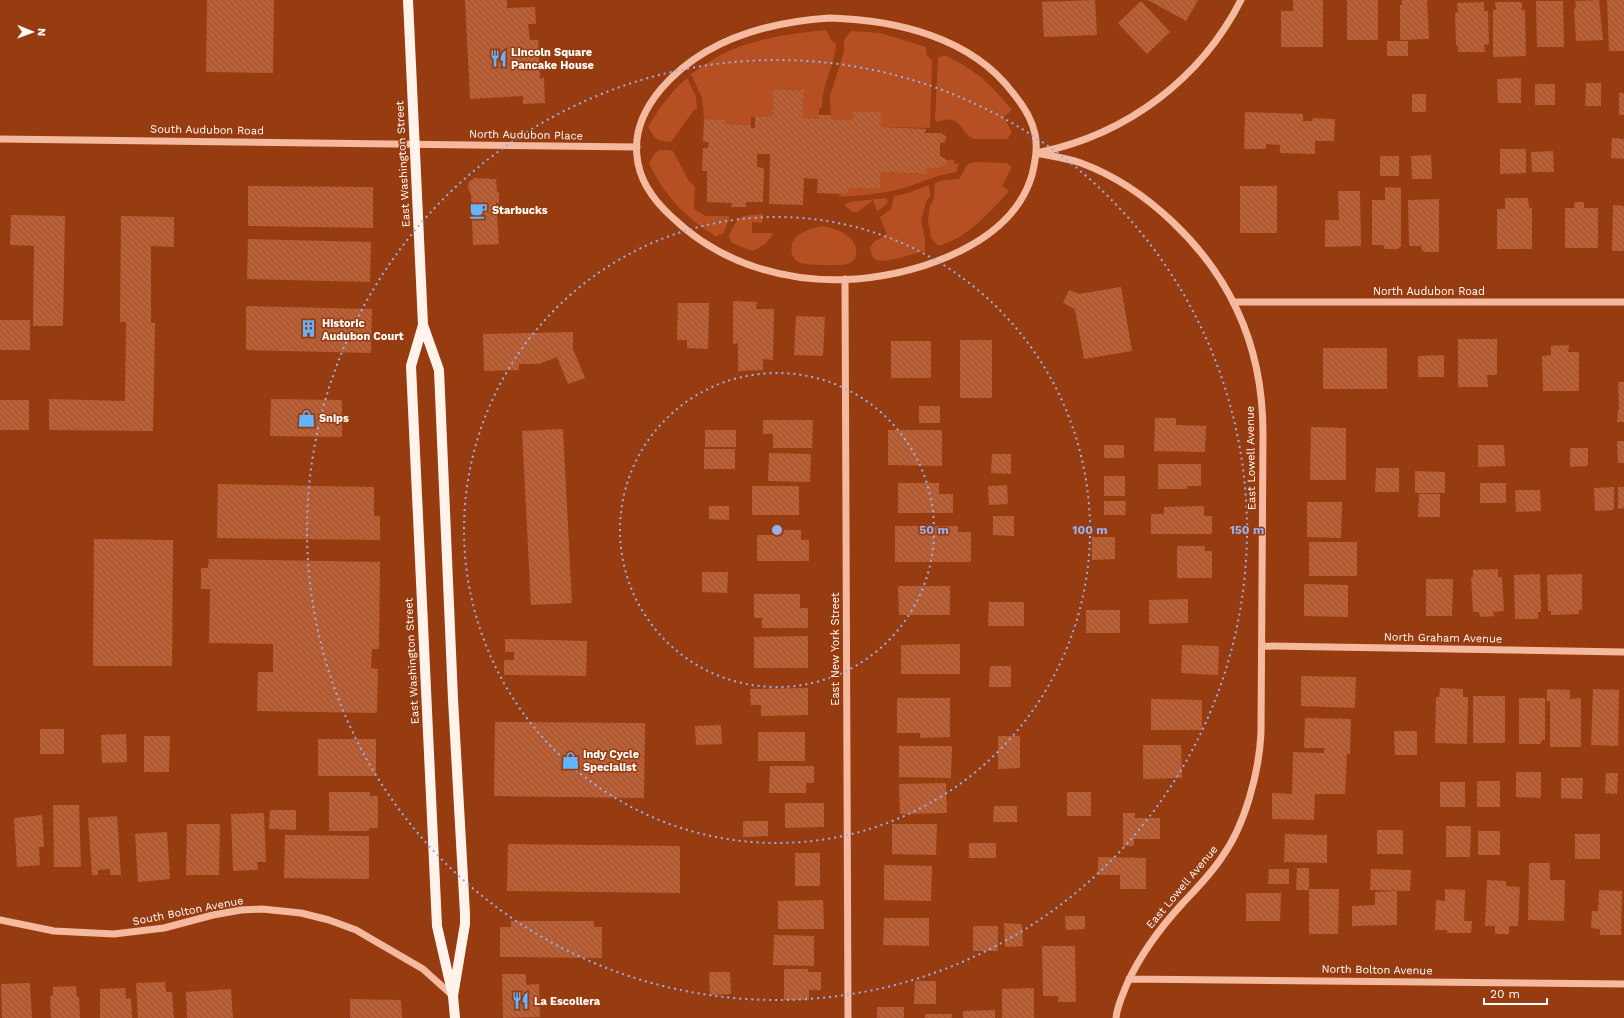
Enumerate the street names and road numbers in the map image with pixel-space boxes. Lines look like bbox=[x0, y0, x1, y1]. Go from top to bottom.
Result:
street label: East Washington Street bbox=[393, 100, 413, 228]
street label: South Audubon Road bbox=[150, 123, 264, 137]
street label: North Audubon Place bbox=[469, 128, 583, 142]
street label: North Audubon Road bbox=[1373, 285, 1485, 298]
street label: East Lowell Avenue bbox=[1244, 406, 1258, 510]
street label: East New York Street bbox=[829, 592, 842, 706]
street label: East Washington Street bbox=[402, 597, 422, 725]
street label: North Graham Avenue bbox=[1384, 630, 1502, 646]
street label: East Lowell Avenue bbox=[1144, 843, 1220, 931]
street label: South Bolton Avenue bbox=[131, 894, 245, 928]
street label: North Bolton Avenue bbox=[1321, 963, 1433, 977]

